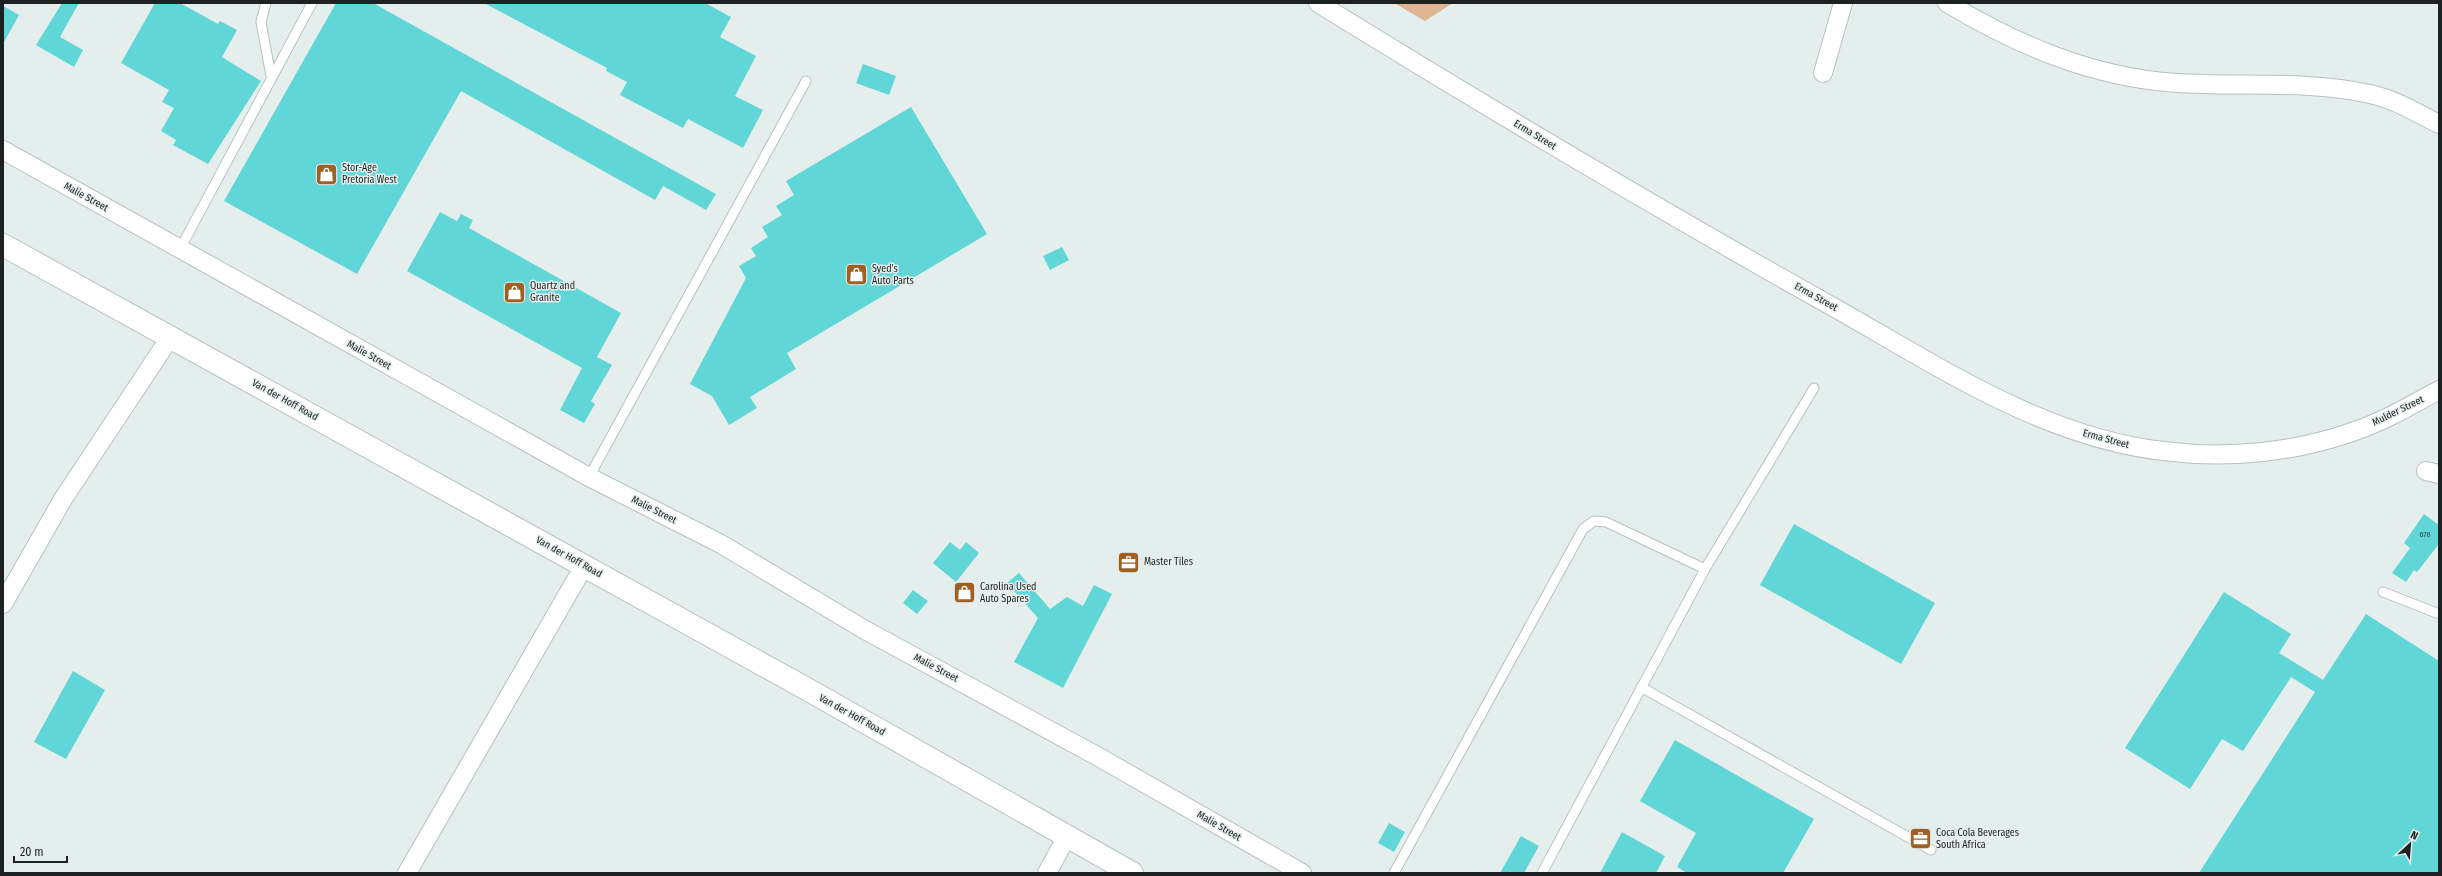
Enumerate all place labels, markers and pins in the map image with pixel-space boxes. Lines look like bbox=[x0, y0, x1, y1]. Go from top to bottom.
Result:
shop icon: Stor-Age Pretoria West bbox=[313, 161, 339, 187]
place label: Stor-Age Pretoria West bbox=[342, 162, 397, 186]
shop icon: Syed’s Auto Parts bbox=[844, 262, 870, 288]
place label: Syed’s Auto Parts bbox=[872, 263, 914, 287]
shop icon: Quartz and Granite bbox=[501, 279, 527, 305]
place label: Quartz and Granite bbox=[530, 280, 575, 304]
office icon: Master Tiles bbox=[1115, 549, 1141, 575]
place label: Master Tiles bbox=[1144, 556, 1193, 568]
shop icon: Carolina Used Auto Spares bbox=[952, 580, 978, 606]
place label: Carolina Used Auto Spares bbox=[980, 581, 1036, 605]
office icon: Coca Cola Beverages South Africa bbox=[1907, 826, 1933, 852]
place label: Coca Cola Beverages South Africa bbox=[1936, 827, 2019, 851]

